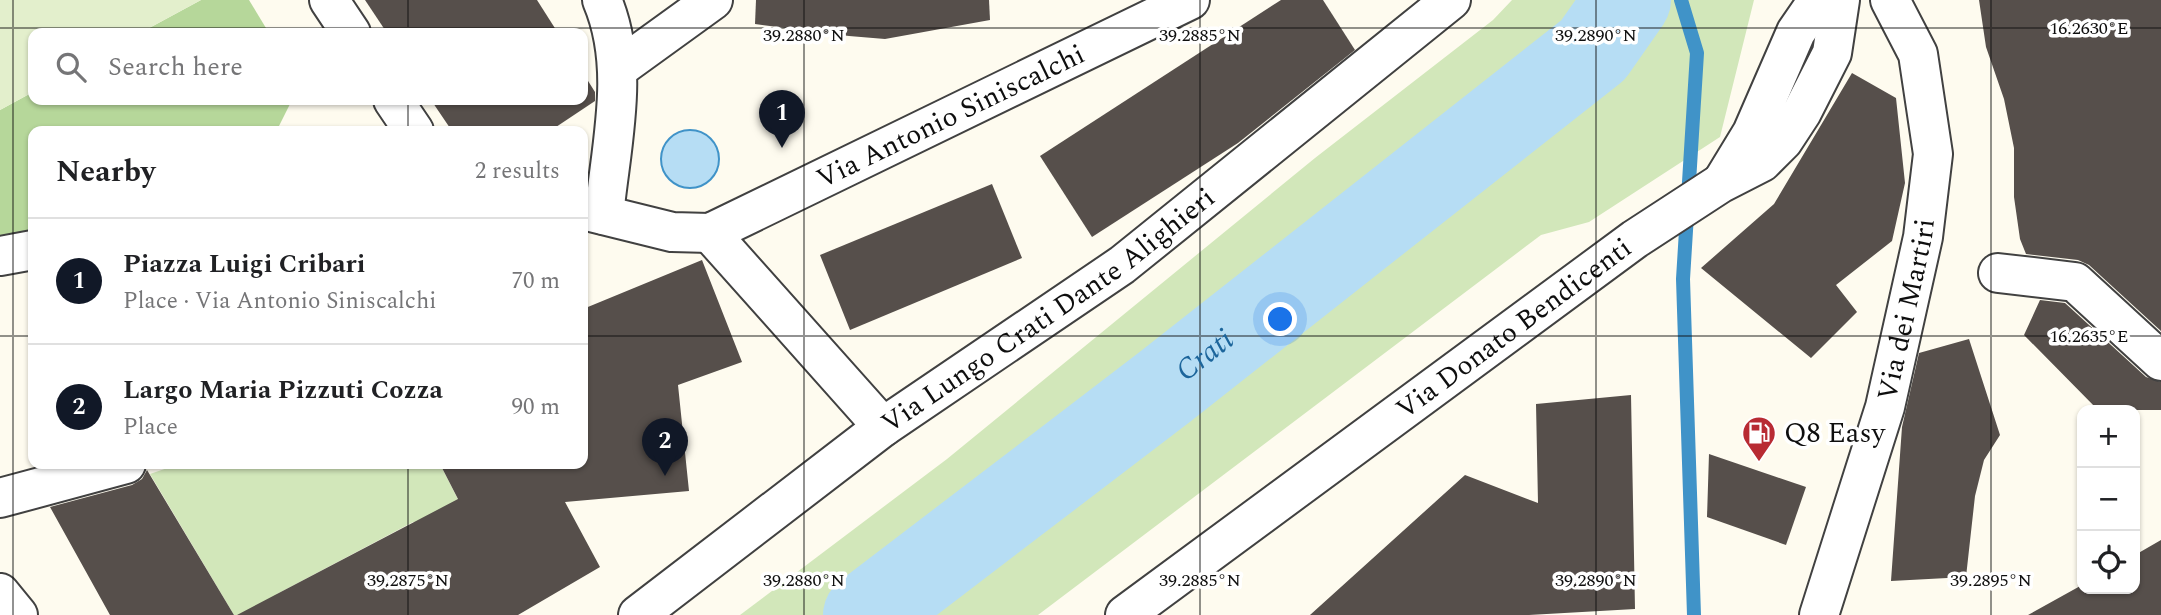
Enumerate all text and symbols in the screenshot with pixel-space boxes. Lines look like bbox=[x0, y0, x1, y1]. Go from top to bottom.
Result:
text: 16.2630°E bbox=[2049, 15, 2129, 42]
text: 39.2880°N bbox=[763, 22, 845, 49]
text: 39.2885°N bbox=[1159, 22, 1241, 49]
text: 39.2890°N bbox=[1555, 22, 1637, 49]
search box bbox=[28, 28, 588, 105]
street label: Via Antonio Siniscalchi bbox=[809, 33, 1092, 200]
text: Search here bbox=[108, 47, 243, 87]
icon: search bbox=[52, 48, 90, 86]
pin: 1 bbox=[759, 90, 805, 148]
text: Nearby bbox=[56, 149, 155, 195]
text: 2 results bbox=[475, 154, 560, 189]
street label: Via Lungo Crati Dante Alighieri bbox=[875, 179, 1219, 441]
street label: Via dei Martiri bbox=[1866, 216, 1947, 405]
street label: Via Donato Bendicenti bbox=[1387, 227, 1641, 430]
text: Piazza Luigi Cribari bbox=[123, 244, 365, 284]
text: 1 bbox=[73, 264, 85, 299]
text: 70 m bbox=[511, 264, 560, 299]
text: Place · Via Antonio Siniscalchi bbox=[123, 284, 436, 319]
your location bbox=[1263, 302, 1297, 336]
water label: Crati bbox=[1170, 321, 1242, 389]
text: 16.2635°E bbox=[2049, 323, 2129, 350]
text: Largo Maria Pizzuti Cozza bbox=[123, 370, 443, 410]
text: 2 bbox=[73, 390, 85, 425]
text: 90 m bbox=[511, 390, 560, 425]
map controls bbox=[2077, 405, 2140, 594]
button: + bbox=[2077, 405, 2140, 468]
text: Place bbox=[123, 410, 178, 445]
place label: Q8 Easy bbox=[1784, 412, 1887, 455]
fuel station icon: Q8 Easy bbox=[1740, 414, 1778, 463]
pin: 2 bbox=[642, 418, 688, 476]
button: − bbox=[2077, 468, 2140, 531]
button: locate bbox=[2077, 531, 2140, 594]
text: 39.2875°N bbox=[367, 567, 449, 594]
text: 39.2880°N bbox=[763, 567, 845, 594]
text: 39.2885°N bbox=[1159, 567, 1241, 594]
text: 39.2890°N bbox=[1555, 567, 1637, 594]
text: 39.2895°N bbox=[1950, 567, 2032, 594]

